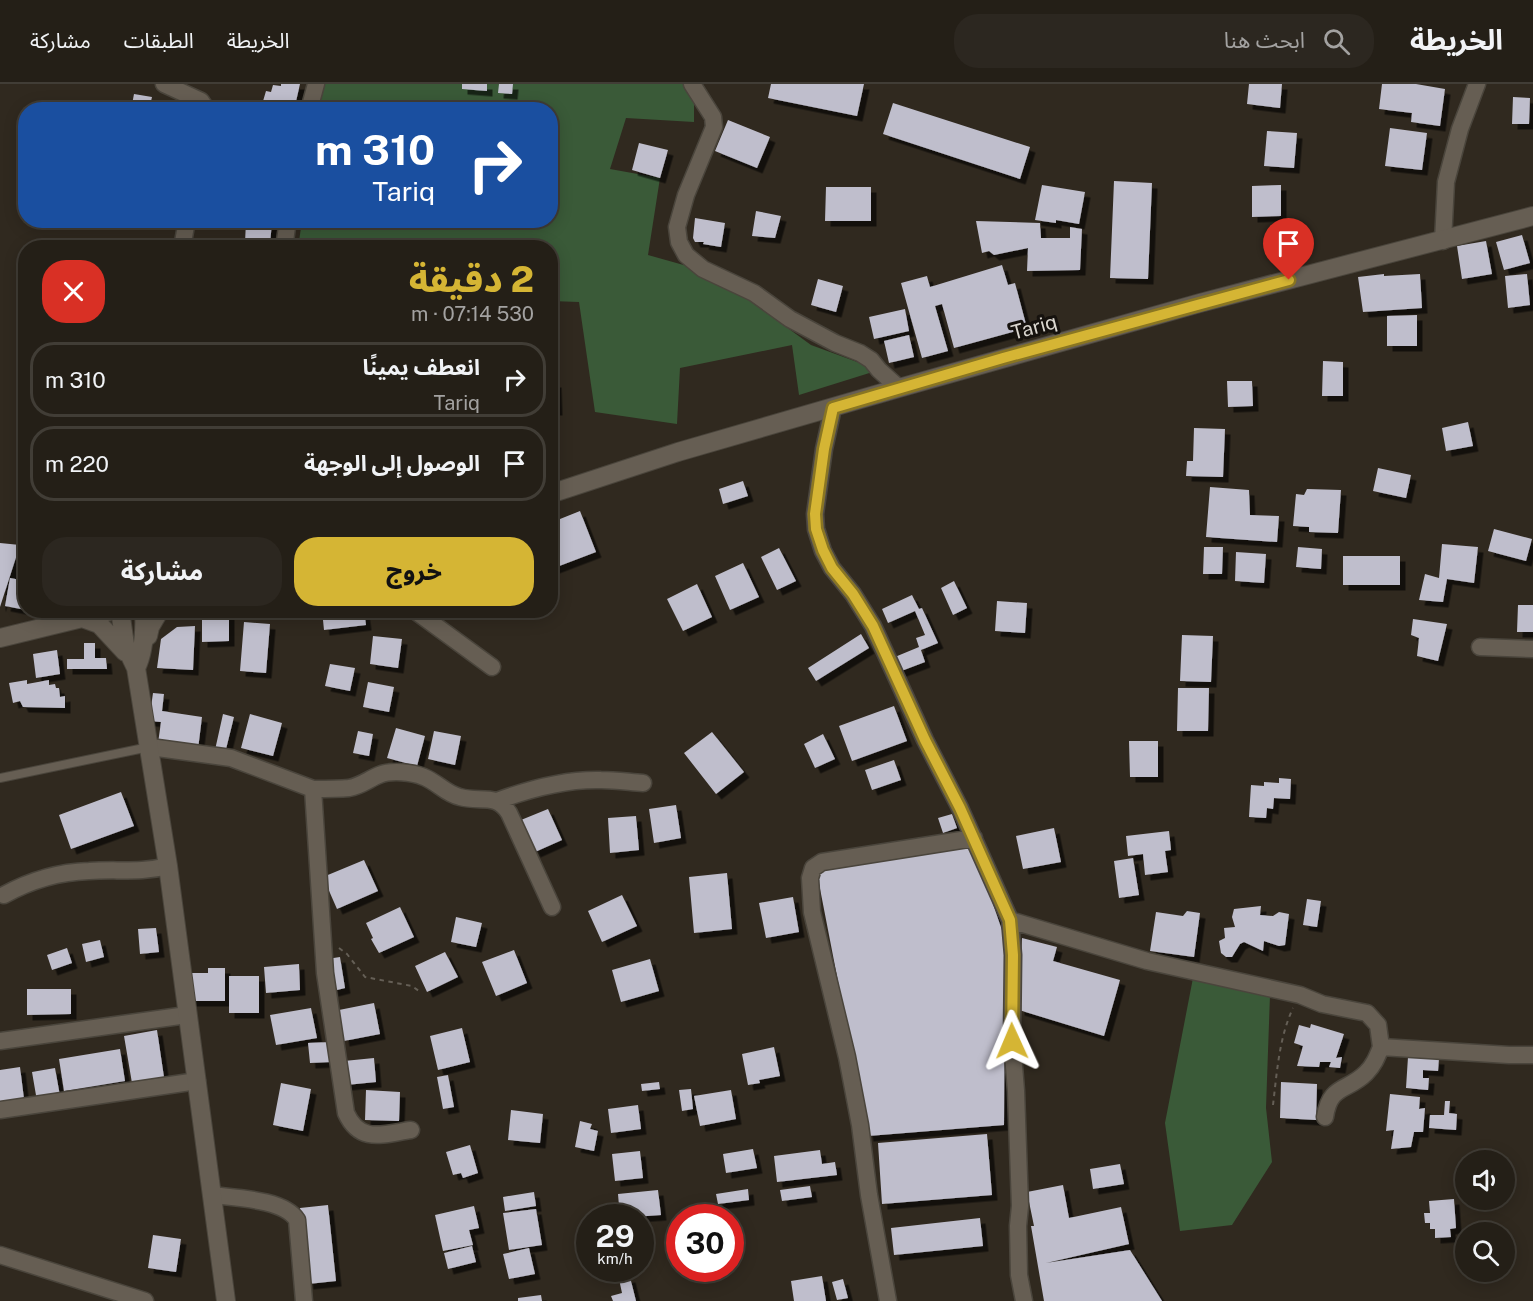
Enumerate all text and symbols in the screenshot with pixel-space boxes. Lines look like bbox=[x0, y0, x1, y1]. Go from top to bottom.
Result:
search box bbox=[954, 14, 1374, 68]
text: الخريطة bbox=[1410, 23, 1503, 56]
icon: search bbox=[1320, 25, 1353, 58]
text: ابحث هنا bbox=[1224, 27, 1305, 53]
text: مشاركة bbox=[30, 28, 91, 53]
text: الطبقات bbox=[124, 28, 194, 53]
text: الخريطة bbox=[227, 28, 290, 53]
text: 310 m bbox=[315, 125, 435, 174]
icon: right bbox=[456, 126, 534, 204]
text: Tariq bbox=[372, 175, 435, 207]
pin bbox=[1263, 218, 1314, 280]
icon: arrive bbox=[1272, 227, 1305, 260]
text: 2 دقيقة bbox=[409, 258, 534, 300]
button: close bbox=[42, 260, 105, 323]
text: 530 m · 07:14 bbox=[411, 302, 534, 326]
street label: Tariq bbox=[1008, 309, 1060, 345]
text: انعطف يمينًا bbox=[363, 354, 480, 380]
icon: right bbox=[498, 363, 531, 396]
text: 310 m bbox=[45, 367, 106, 393]
text: Tariq bbox=[434, 391, 480, 415]
icon: arrive bbox=[498, 447, 531, 480]
text: الوصول إلى الوجهة bbox=[304, 450, 480, 476]
text: 220 m bbox=[45, 451, 109, 477]
button: مشاركة bbox=[42, 537, 282, 606]
button: خروج bbox=[294, 537, 534, 606]
position arrow bbox=[980, 1009, 1044, 1073]
map controls bbox=[1455, 1150, 1515, 1282]
button: sound bbox=[1455, 1150, 1515, 1210]
speed limit sign: 30 bbox=[666, 1204, 744, 1282]
text: 29 bbox=[596, 1218, 634, 1254]
button: search bbox=[1455, 1222, 1515, 1282]
text: km/h bbox=[597, 1250, 633, 1267]

